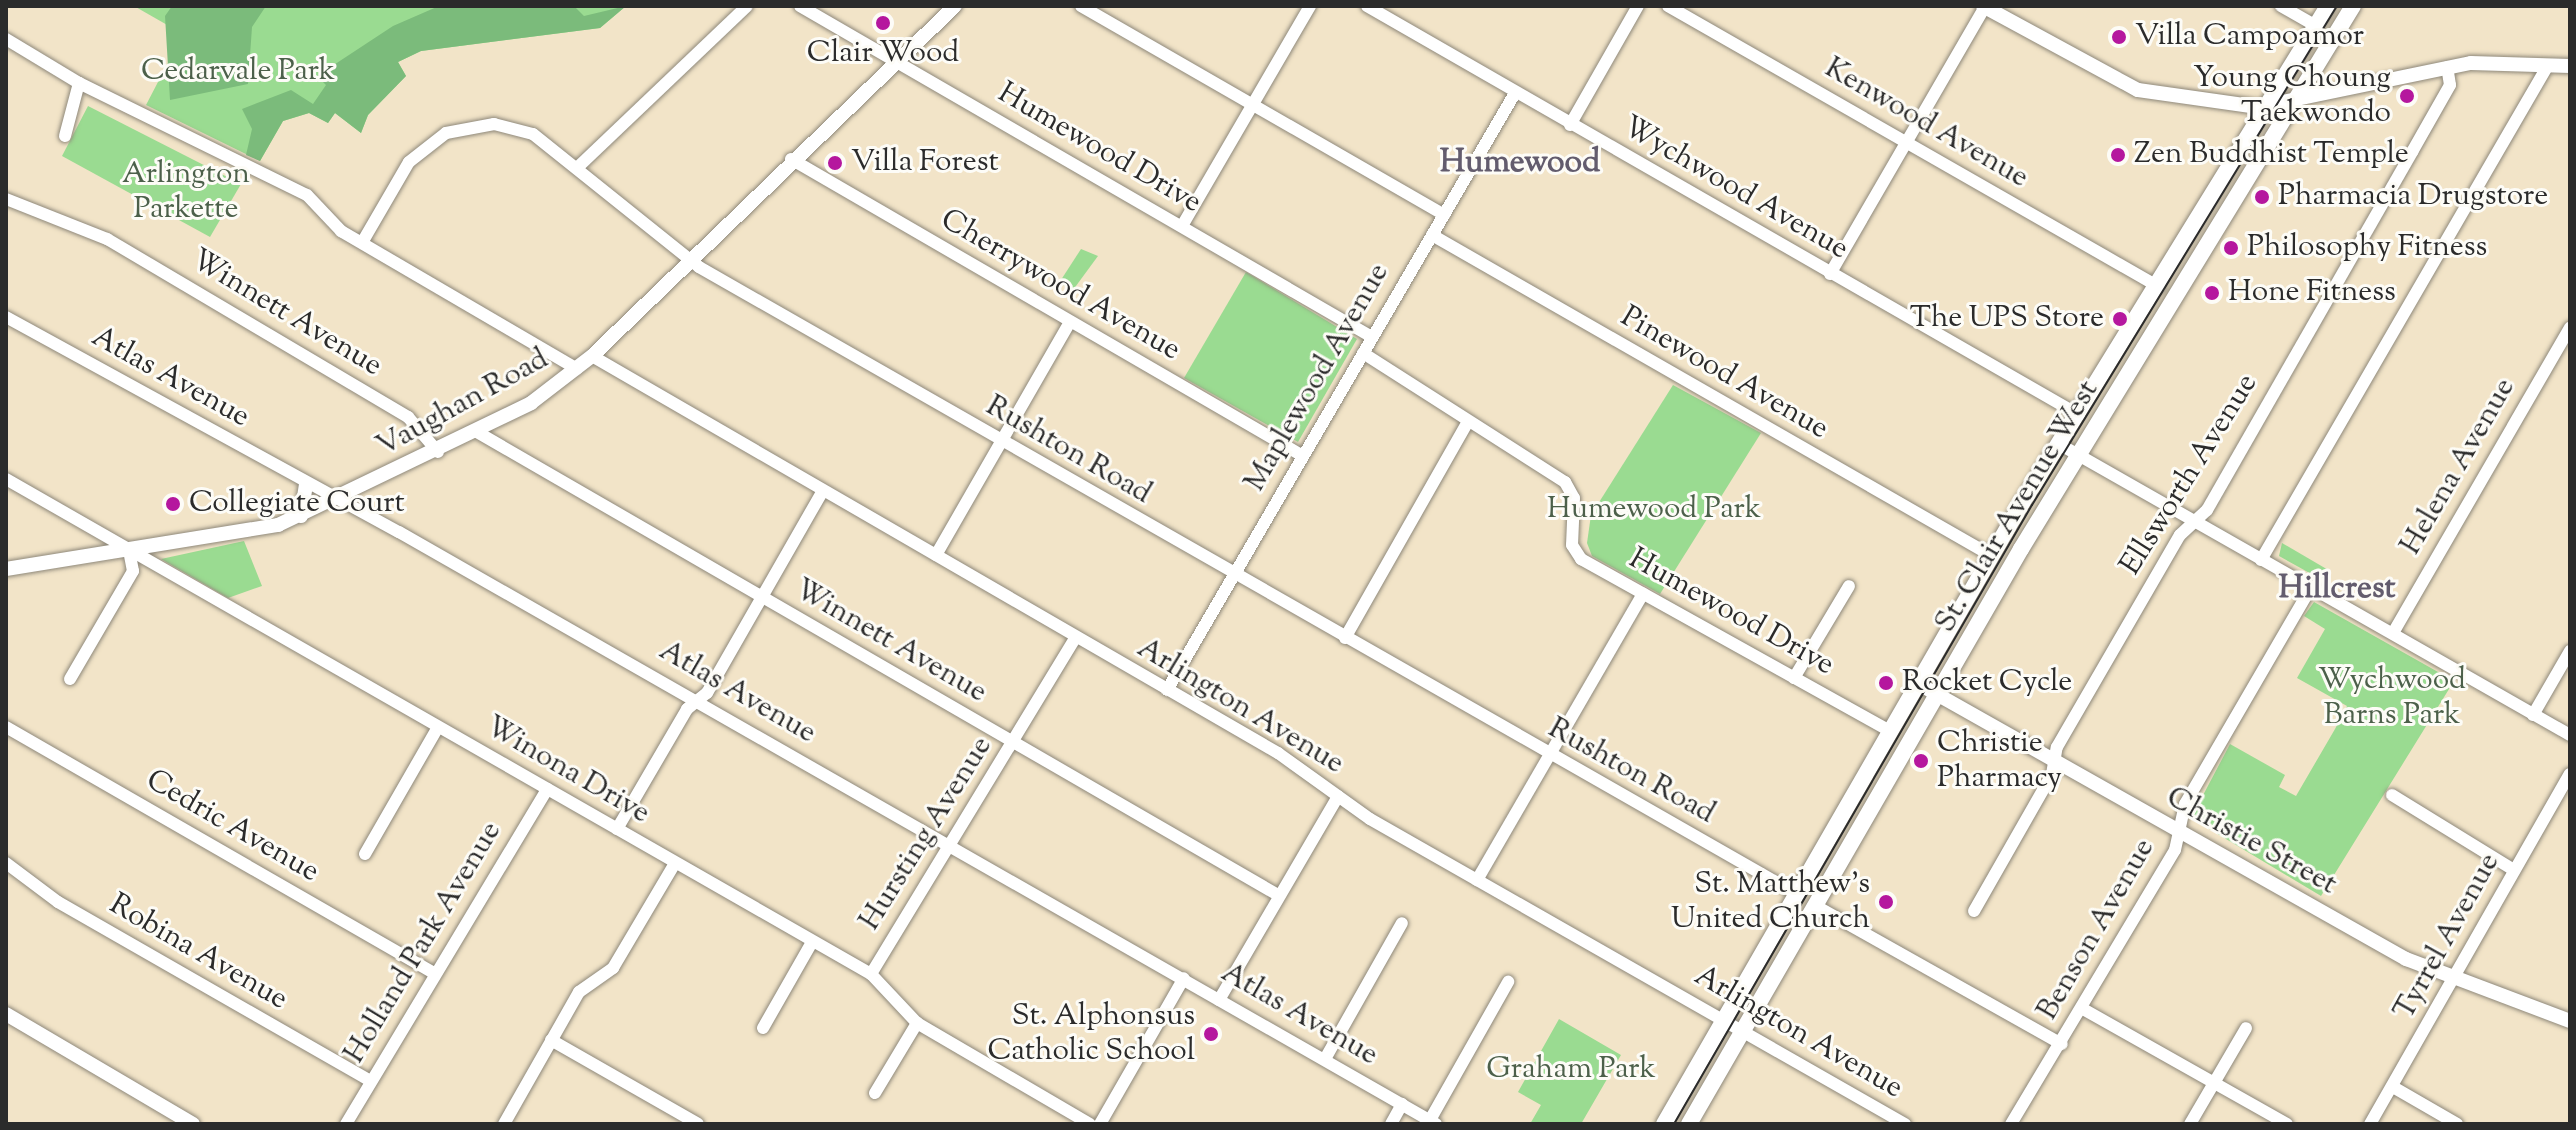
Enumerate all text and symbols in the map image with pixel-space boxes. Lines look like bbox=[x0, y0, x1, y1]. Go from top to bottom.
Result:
marker: Clair Wood bbox=[874, 14, 892, 32]
place label: Villa Campoamor bbox=[2135, 19, 2364, 55]
marker: Villa Campoamor bbox=[2110, 28, 2128, 46]
place label: Clair Wood bbox=[807, 36, 959, 72]
street label: Kenwood Avenue bbox=[1818, 51, 2034, 197]
park label: Cedarvale Park bbox=[141, 54, 335, 90]
place label: Young Choung Taekwondo bbox=[2193, 61, 2391, 132]
street label: Humewood Drive bbox=[991, 76, 1207, 222]
marker: Young Choung Taekwondo bbox=[2398, 87, 2416, 105]
street label: Wychwood Avenue bbox=[1616, 110, 1854, 268]
place label: Zen Buddhist Temple bbox=[2134, 137, 2409, 173]
district label: Humewood bbox=[1440, 144, 1600, 182]
place label: Villa Forest bbox=[851, 145, 999, 181]
marker: Zen Buddhist Temple bbox=[2109, 146, 2127, 164]
marker: Villa Forest bbox=[826, 154, 844, 172]
park label: Arlington Parkette bbox=[122, 157, 250, 228]
place label: Pharmacia Drugstore bbox=[2278, 179, 2548, 215]
marker: Pharmacia Drugstore bbox=[2253, 188, 2271, 206]
street label: Cherrywood Avenue bbox=[934, 203, 1186, 369]
place label: Philosophy Fitness bbox=[2247, 230, 2487, 266]
marker: Philosophy Fitness bbox=[2222, 239, 2240, 257]
street label: Winnett Avenue bbox=[184, 243, 388, 385]
street label: Maplewood Avenue bbox=[1238, 258, 1398, 498]
place label: Hone Fitness bbox=[2228, 275, 2396, 311]
marker: Hone Fitness bbox=[2203, 284, 2221, 302]
street label: Pinewood Avenue bbox=[1614, 300, 1834, 448]
place label: The UPS Store bbox=[1910, 301, 2104, 337]
marker: The UPS Store bbox=[2111, 310, 2129, 328]
street label: Atlas Avenue bbox=[85, 320, 255, 436]
street label: Vaughan Road bbox=[371, 342, 555, 466]
street label: Ellsworth Avenue bbox=[2114, 368, 2266, 582]
street label: Helena Avenue bbox=[2394, 372, 2524, 562]
street label: St. Clair Avenue West bbox=[1929, 374, 2107, 640]
street label: Rushton Road bbox=[979, 389, 1157, 513]
place label: Collegiate Court bbox=[189, 486, 405, 522]
park label: Humewood Park bbox=[1547, 492, 1761, 528]
marker: Collegiate Court bbox=[164, 495, 182, 513]
street label: Humewood Drive bbox=[1622, 542, 1840, 684]
district label: Hillcrest bbox=[2279, 570, 2395, 608]
street label: Winnett Avenue bbox=[787, 572, 993, 712]
street label: Arlington Avenue bbox=[1130, 631, 1350, 783]
street label: Atlas Avenue bbox=[652, 634, 822, 752]
park label: Wychwood Barns Park bbox=[2318, 663, 2466, 734]
place label: Rocket Cycle bbox=[1902, 665, 2072, 701]
marker: Rocket Cycle bbox=[1877, 674, 1895, 692]
street label: Winona Drive bbox=[478, 709, 656, 833]
street label: Rushton Road bbox=[1541, 711, 1721, 833]
place label: Christie Pharmacy bbox=[1937, 726, 2062, 796]
street label: Hursting Avenue bbox=[853, 731, 1001, 937]
marker: Christie Pharmacy bbox=[1912, 752, 1930, 770]
street label: Cedric Avenue bbox=[139, 763, 325, 891]
street label: Christie Street bbox=[2159, 780, 2343, 904]
street label: Holland Park Avenue bbox=[338, 816, 510, 1070]
street label: Benson Avenue bbox=[2031, 833, 2163, 1027]
street label: Tyrrel Avenue bbox=[2387, 847, 2509, 1027]
place label: St. Matthew's United Church bbox=[1671, 867, 1870, 938]
street label: Robina Avenue bbox=[102, 887, 294, 1019]
marker: St. Matthew's United Church bbox=[1877, 893, 1895, 911]
street label: Atlas Avenue bbox=[1214, 956, 1384, 1074]
street label: Arlington Avenue bbox=[1687, 959, 1909, 1107]
place label: St. Alphonsus Catholic School bbox=[988, 999, 1195, 1070]
marker: St. Alphonsus Catholic School bbox=[1202, 1025, 1220, 1043]
park label: Graham Park bbox=[1486, 1052, 1656, 1088]

